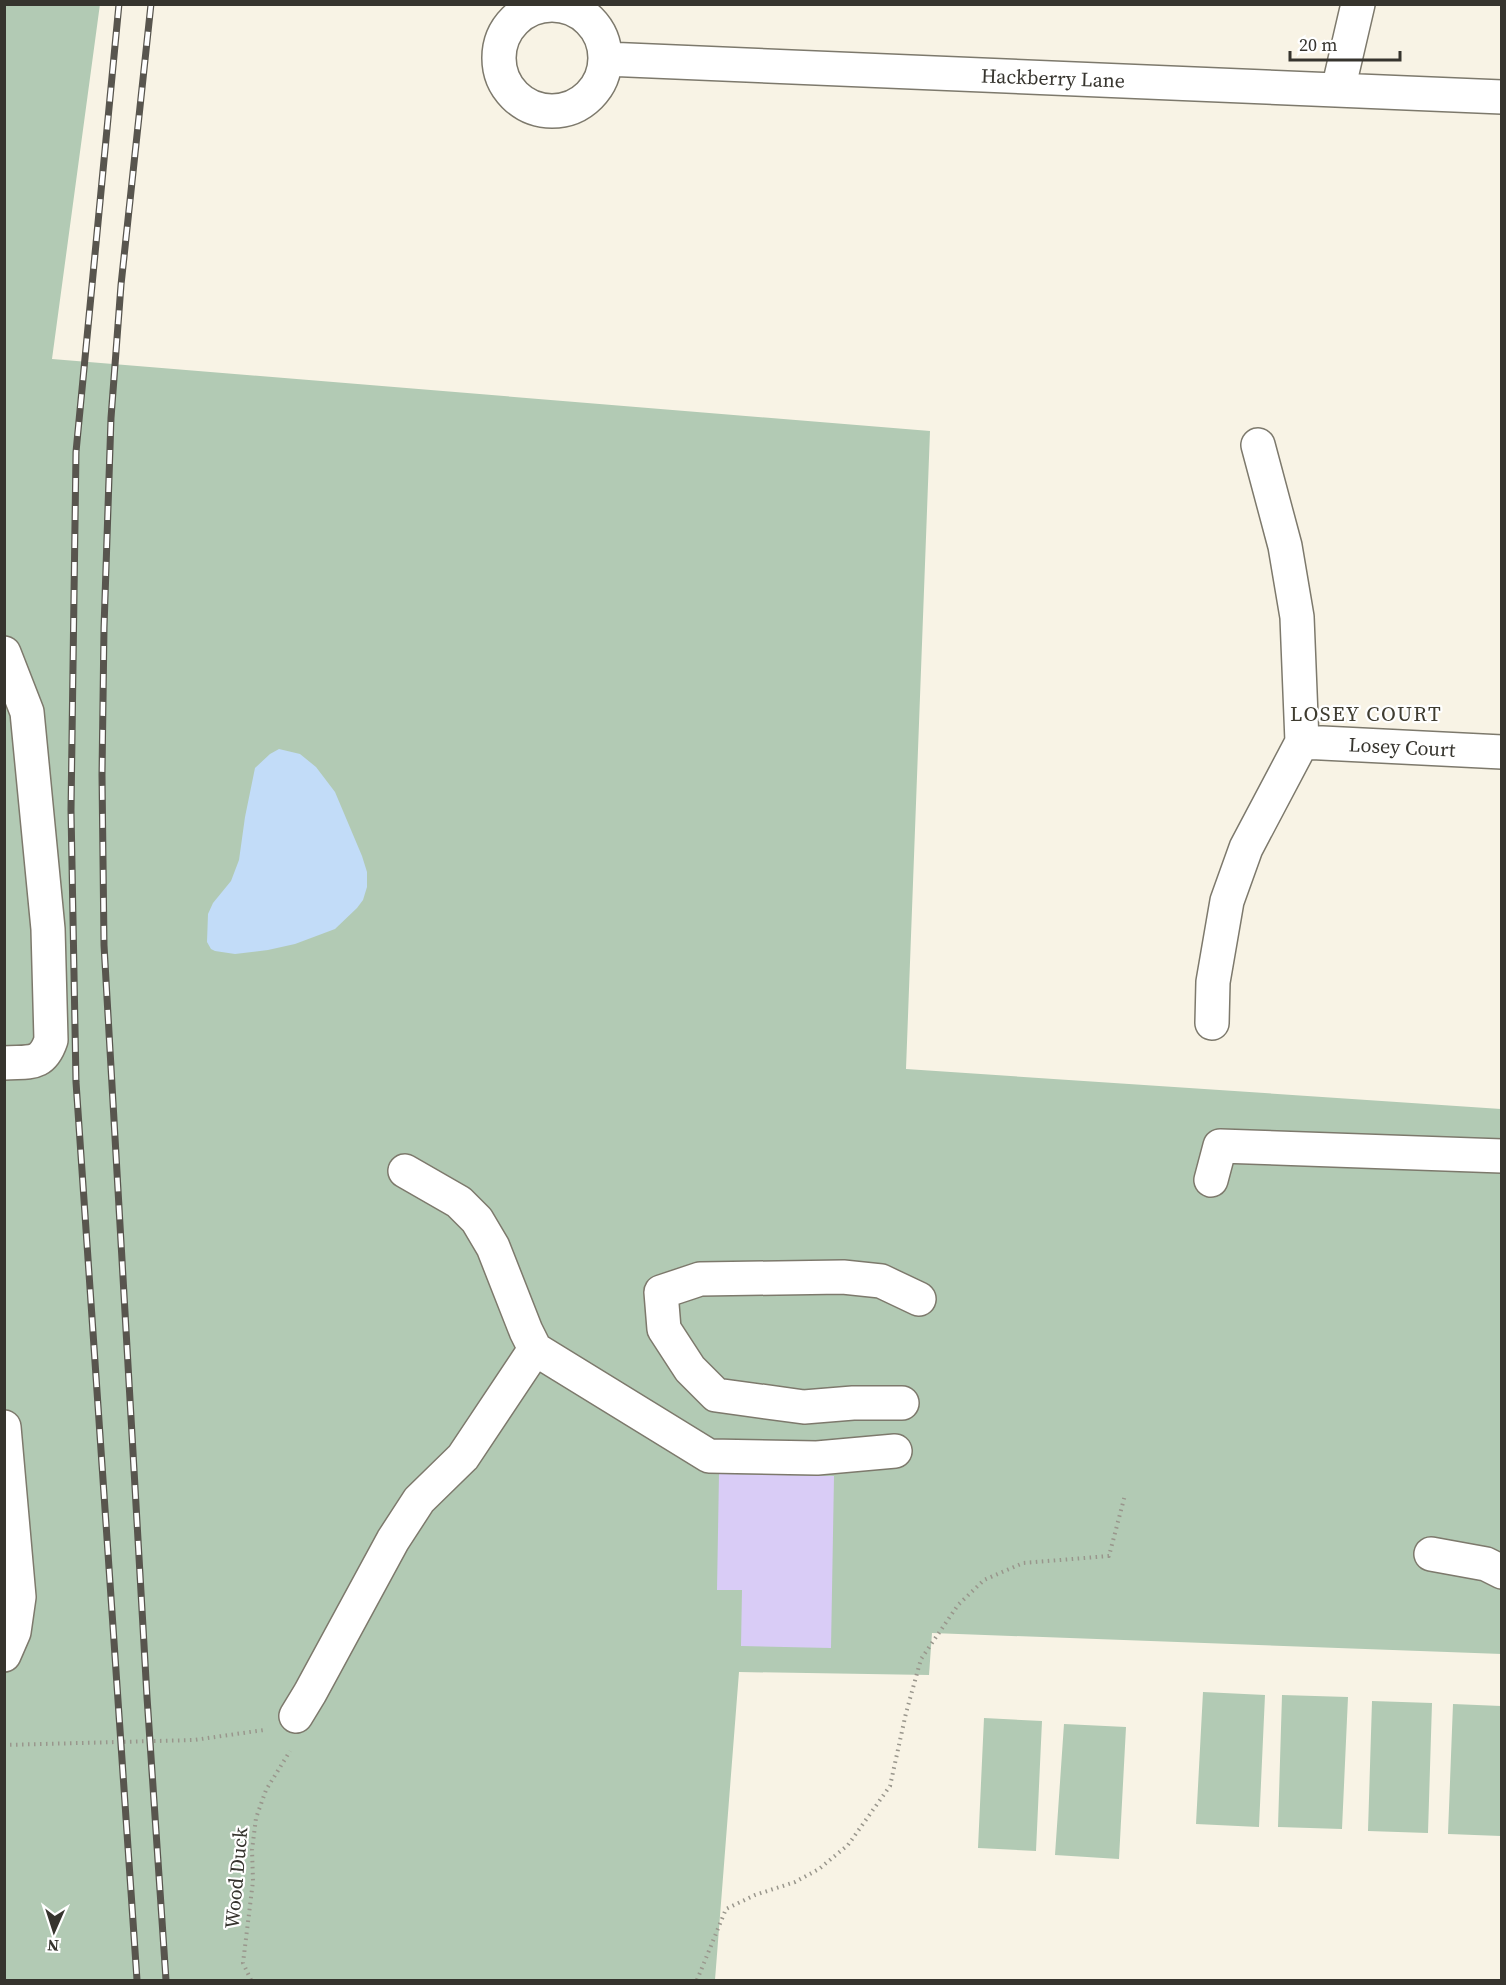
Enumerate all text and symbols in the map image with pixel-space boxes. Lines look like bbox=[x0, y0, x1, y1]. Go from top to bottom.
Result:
scale bar bbox=[1290, 24, 1400, 62]
text: 20 m bbox=[1299, 32, 1337, 57]
street label: Hackberry Lane bbox=[981, 61, 1125, 95]
district label: LOSEY COURT bbox=[1290, 699, 1442, 728]
street label: Losey Court bbox=[1348, 730, 1457, 764]
street label: Wood Duck bbox=[218, 1826, 254, 1930]
north arrow bbox=[24, 1901, 84, 1961]
text: N bbox=[46, 1935, 60, 1957]

